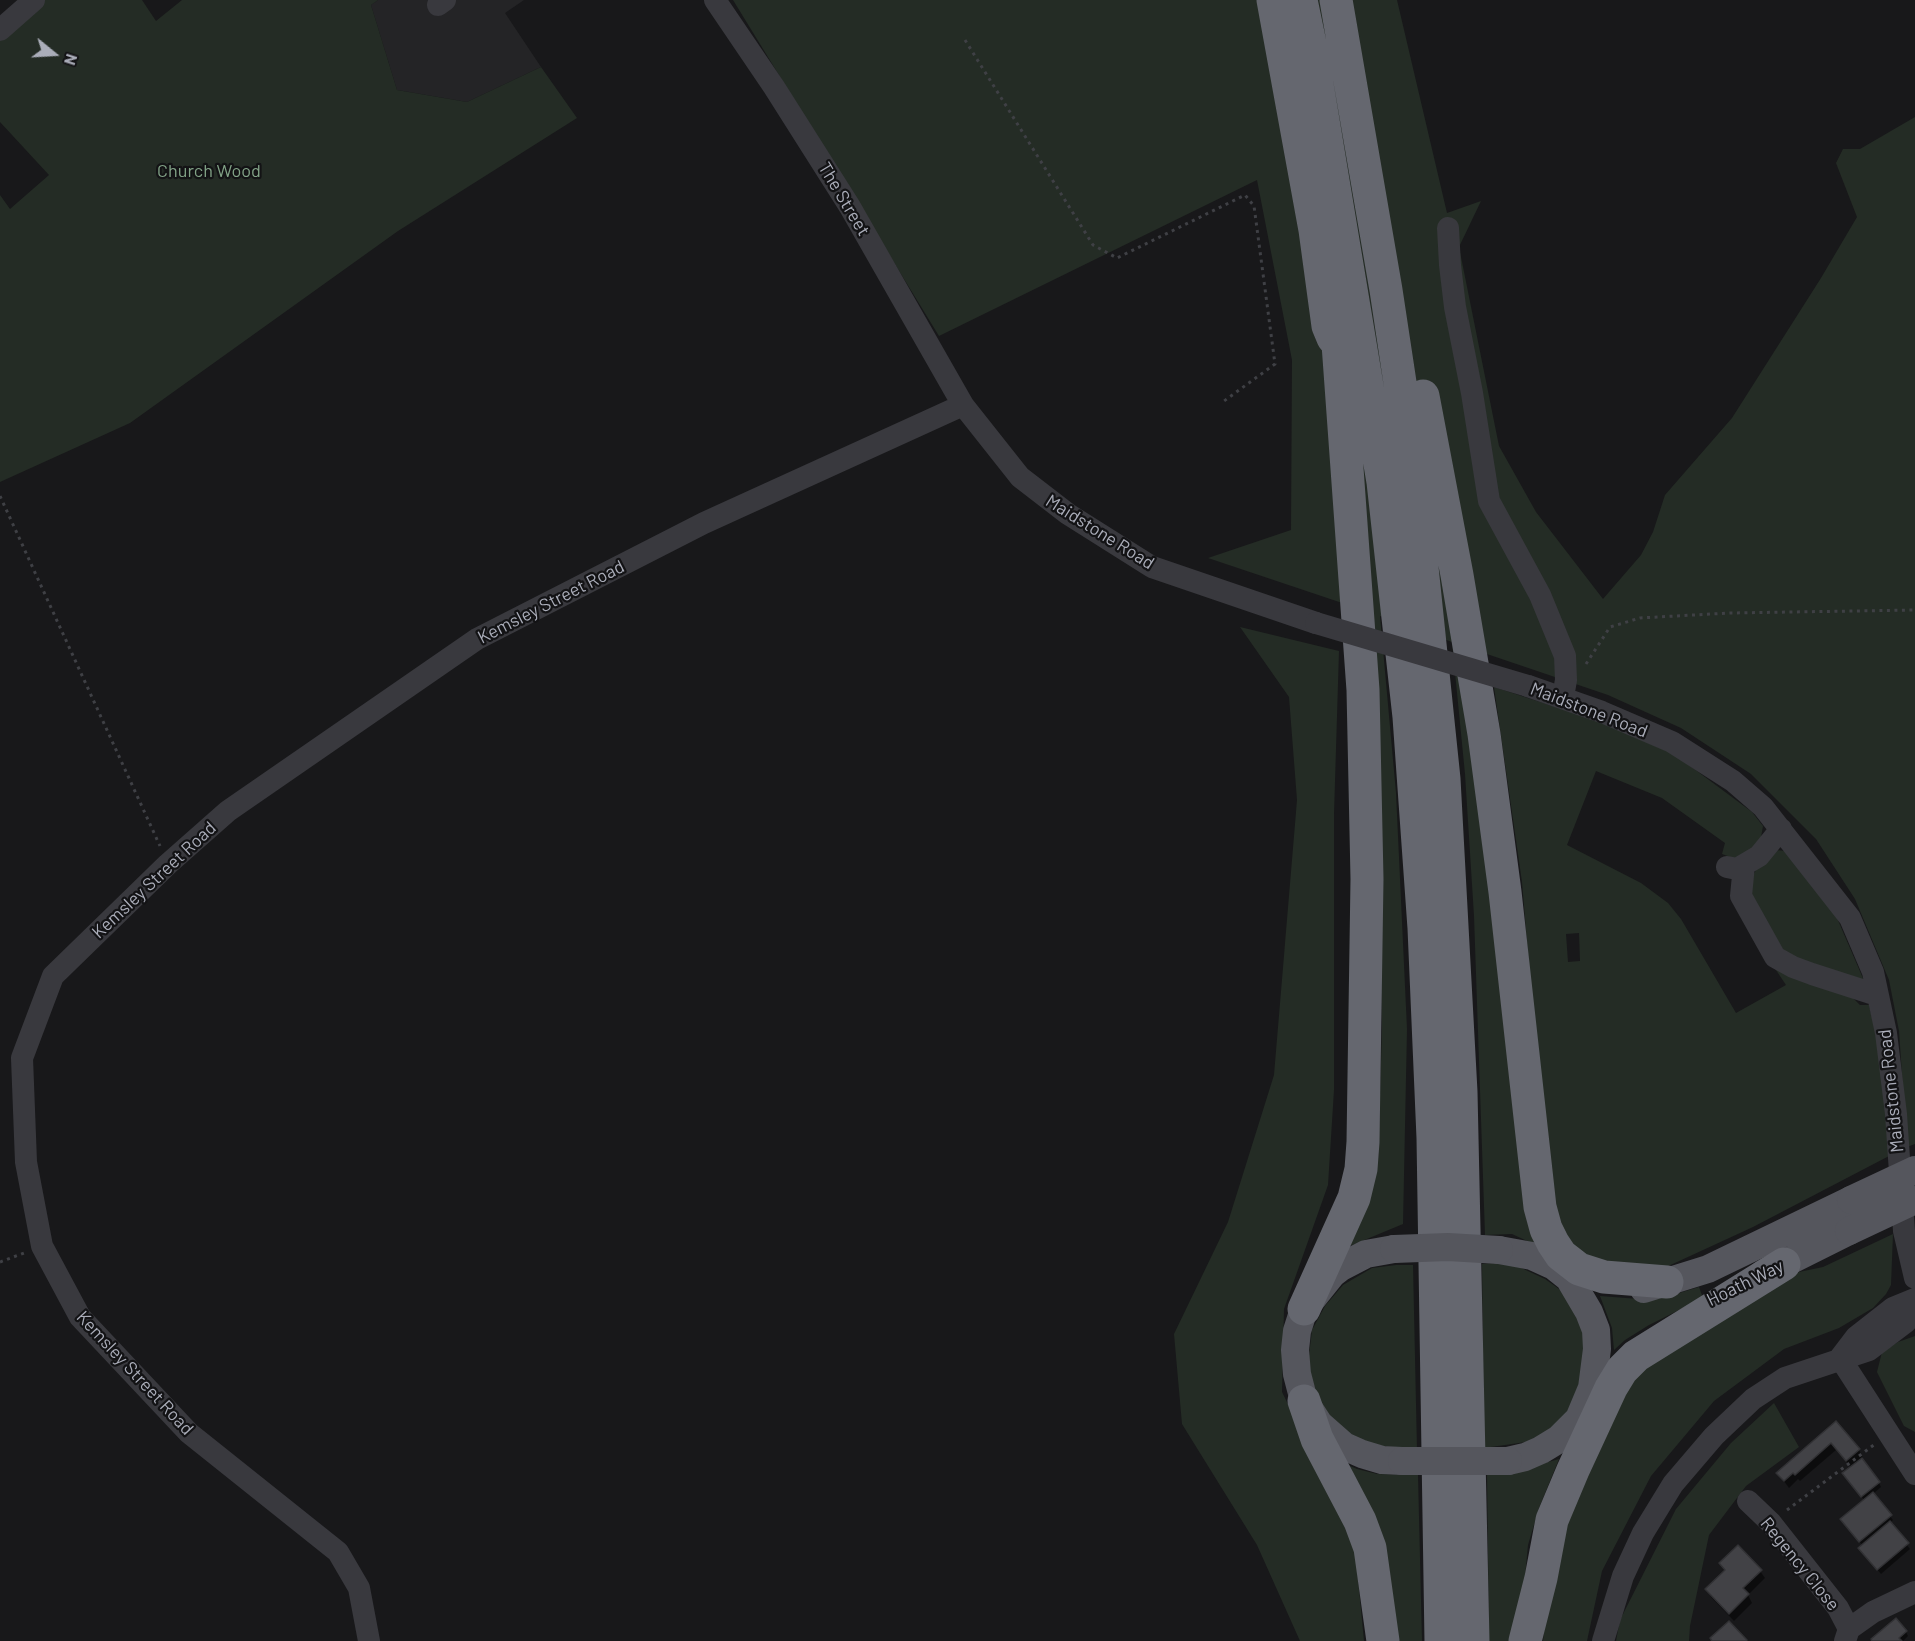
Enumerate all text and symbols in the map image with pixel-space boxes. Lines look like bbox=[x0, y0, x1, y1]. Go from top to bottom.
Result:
north arrow bbox=[24, 24, 84, 84]
text: N bbox=[61, 52, 82, 68]
street label: The Street bbox=[814, 158, 874, 240]
park label: Church Wood bbox=[157, 160, 261, 182]
street label: Maidstone Road bbox=[1042, 490, 1158, 574]
street label: Kemsley Street Road bbox=[474, 556, 628, 648]
street label: Maidstone Road bbox=[1527, 678, 1651, 742]
street label: Kemsley Street Road bbox=[87, 817, 221, 943]
street label: Maidstone Road bbox=[1874, 1028, 1908, 1154]
street label: Hoath Way bbox=[1703, 1255, 1787, 1311]
street label: Kemsley Street Road bbox=[72, 1306, 198, 1440]
street label: Regency Close bbox=[1756, 1513, 1844, 1615]

